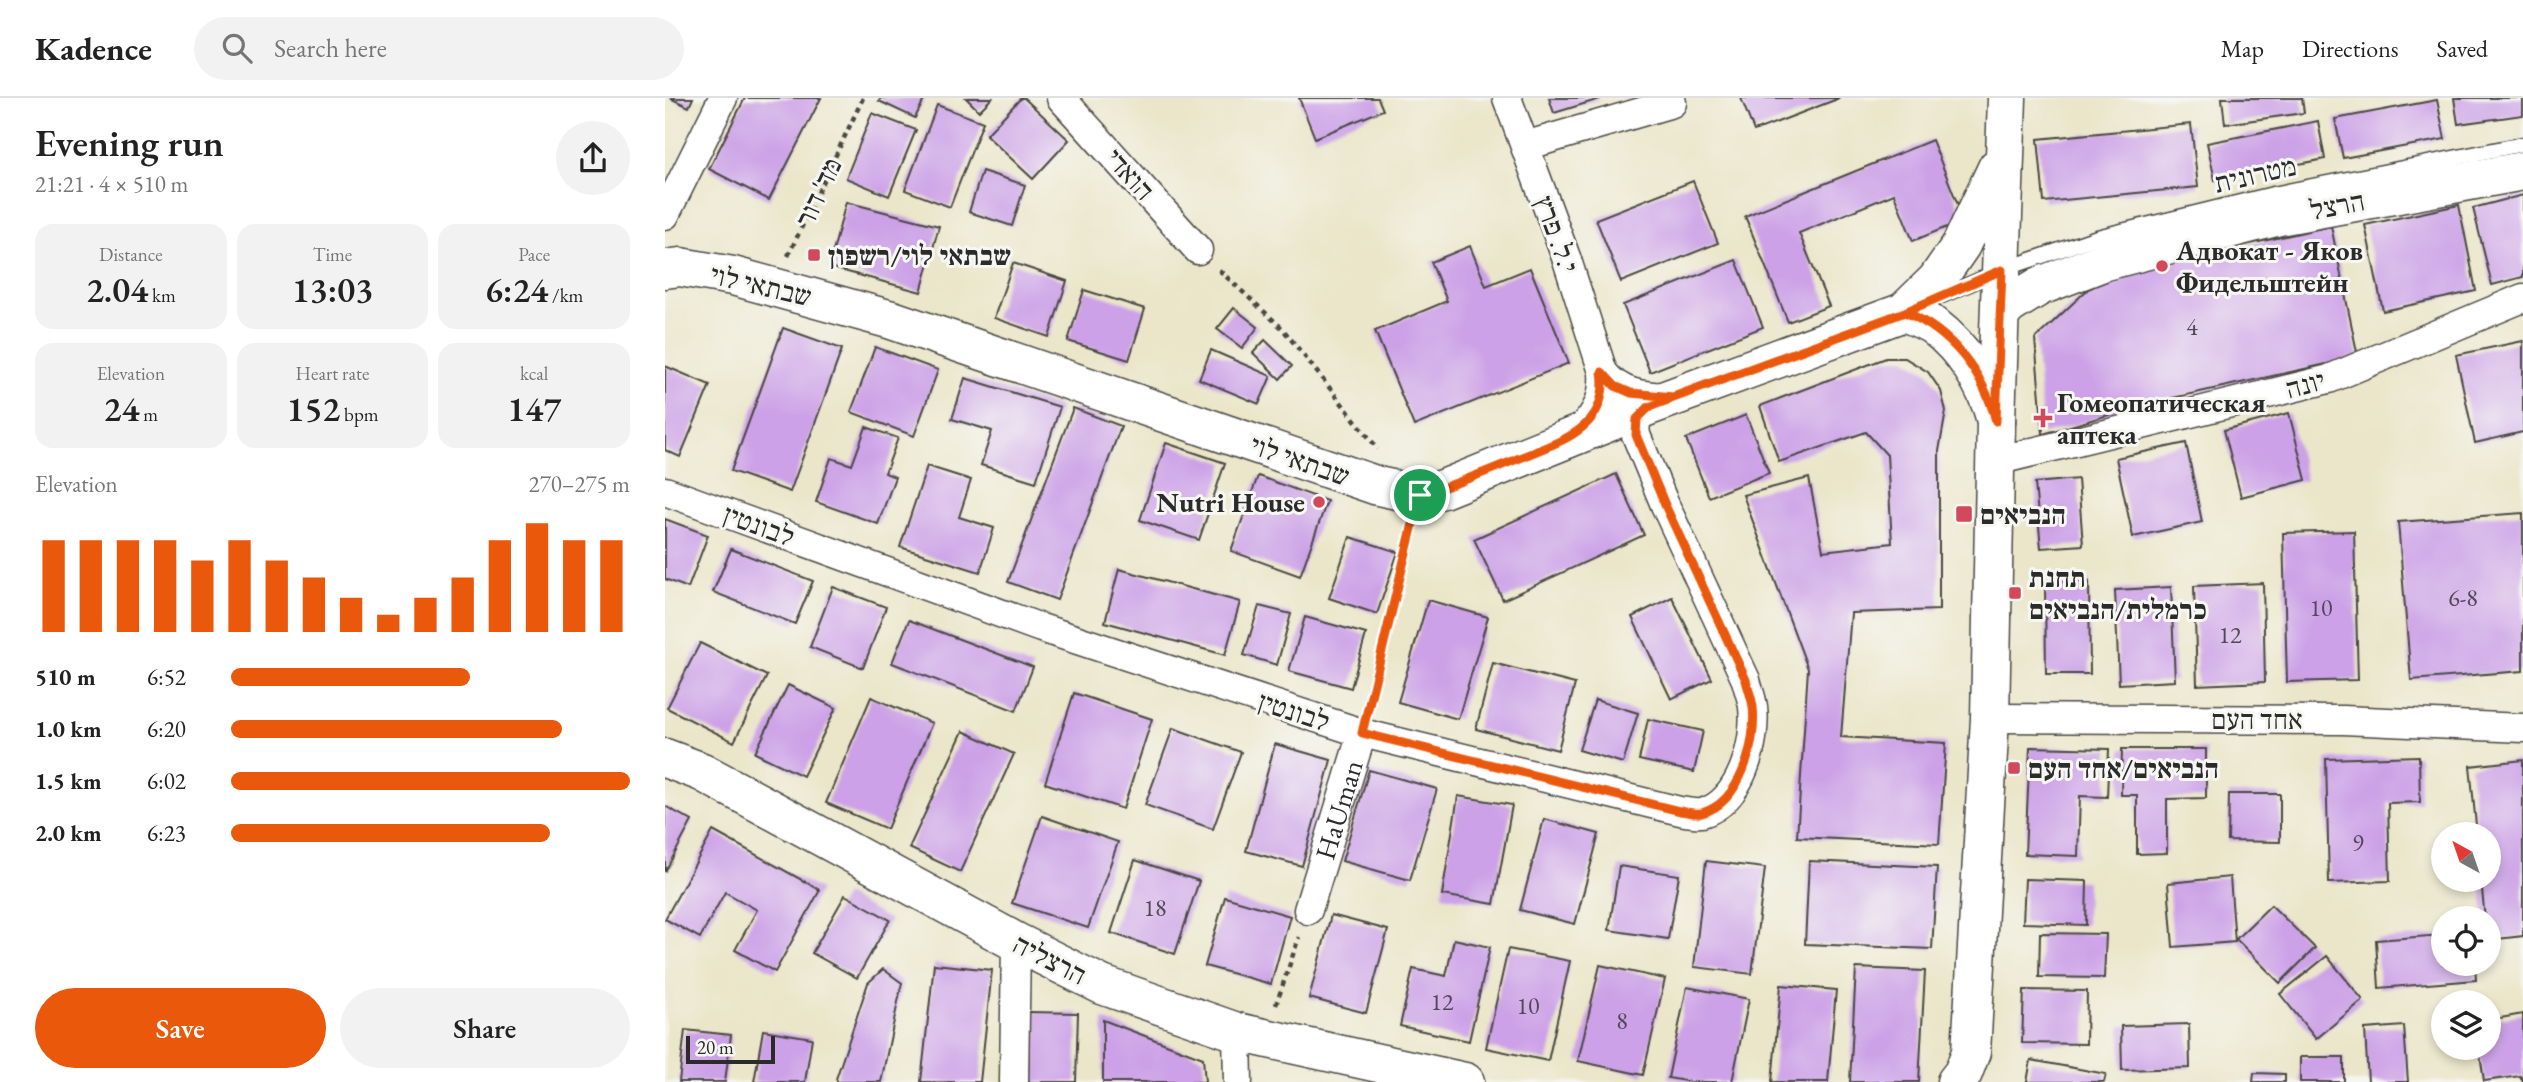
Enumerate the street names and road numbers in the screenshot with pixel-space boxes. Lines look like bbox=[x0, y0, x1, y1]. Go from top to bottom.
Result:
street label: הואדי bbox=[1097, 141, 1163, 207]
street label: מטרונית bbox=[2210, 147, 2300, 201]
street label: מד' דור bbox=[786, 152, 850, 232]
street label: הרצל bbox=[2306, 182, 2368, 228]
street label: י.ל. פרץ bbox=[1527, 191, 1587, 277]
street label: שבתאי לוי bbox=[707, 256, 815, 314]
street label: יונה bbox=[2281, 362, 2329, 406]
street label: שבתאי לוי bbox=[1245, 426, 1355, 494]
street label: לבונטין bbox=[718, 496, 800, 554]
street label: לבונטין bbox=[1254, 683, 1334, 739]
street label: אחד העם bbox=[2211, 701, 2303, 737]
street label: HaUman bbox=[1306, 755, 1371, 864]
street label: הרצליה bbox=[1007, 925, 1093, 993]

